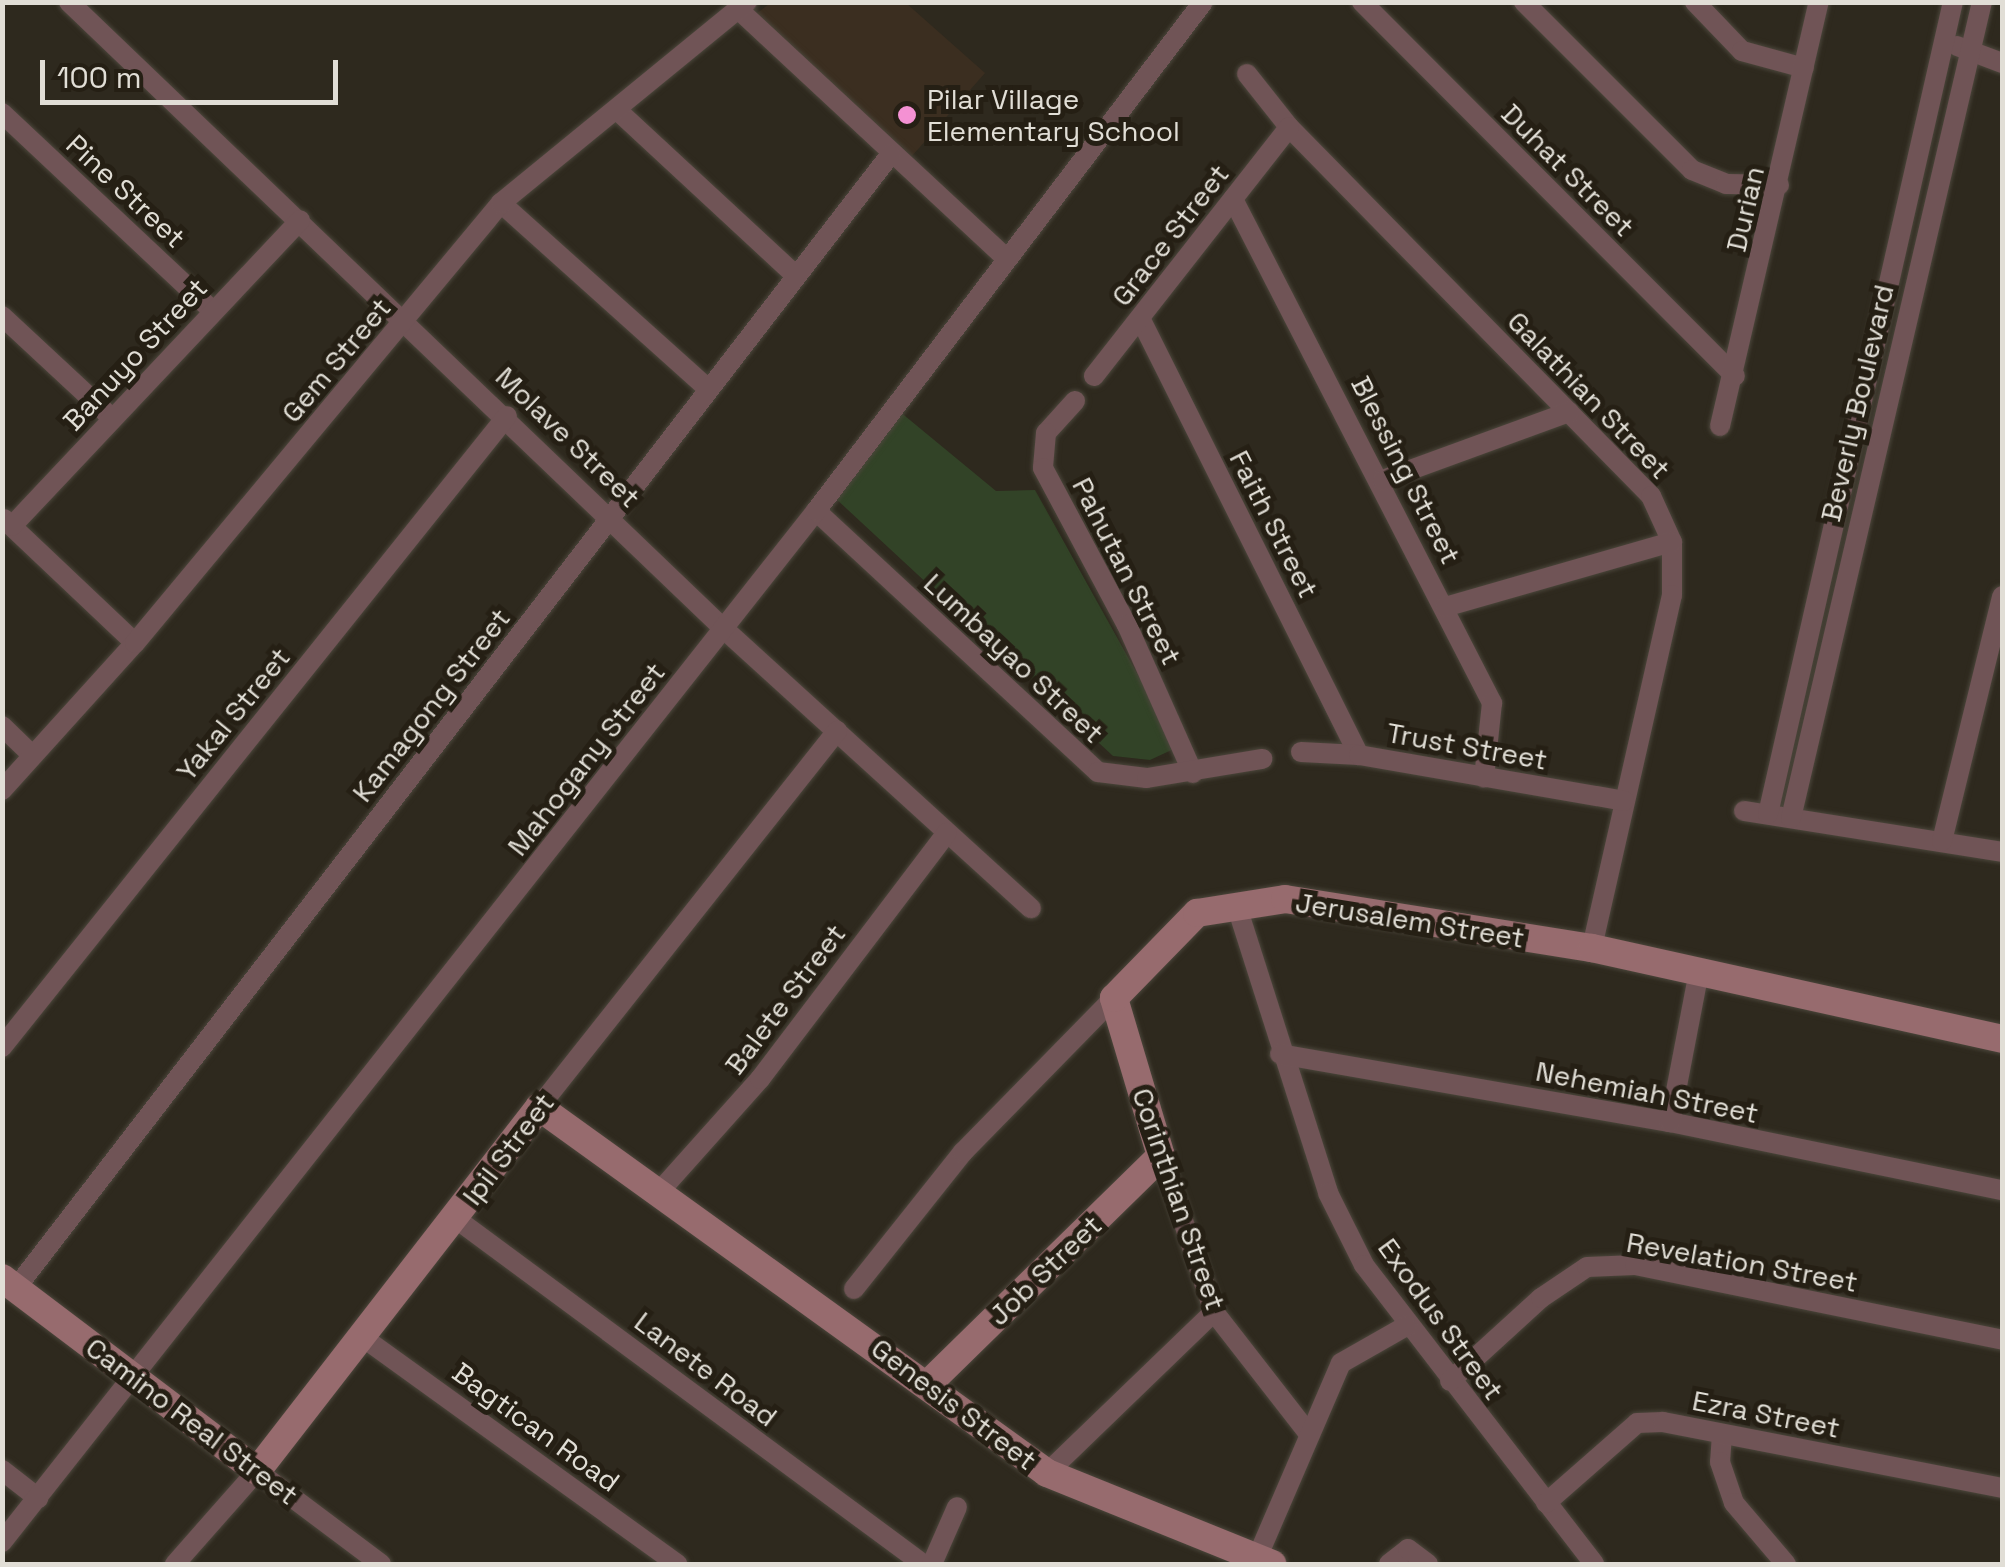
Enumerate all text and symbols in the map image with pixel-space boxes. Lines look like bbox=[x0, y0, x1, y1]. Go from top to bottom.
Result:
scale bar bbox=[45, 40, 342, 102]
text: 100 m bbox=[57, 58, 142, 97]
place label: Pilar Village Elementary School bbox=[927, 82, 1180, 148]
street label: Duhat Street bbox=[1495, 97, 1641, 243]
marker: Pilar Village Elementary School bbox=[896, 104, 918, 126]
street label: Pine Street bbox=[60, 127, 192, 255]
street label: Grace Street bbox=[1104, 158, 1236, 312]
street label: Durian bbox=[1719, 163, 1771, 255]
street label: Banuyo Street bbox=[56, 271, 214, 437]
street label: Beverly Boulevard bbox=[1813, 281, 1901, 525]
street label: Gem Street bbox=[274, 291, 398, 429]
street label: Galathian Street bbox=[1501, 304, 1677, 486]
street label: Molave Street bbox=[489, 360, 647, 514]
street label: Blessing Street bbox=[1344, 370, 1468, 570]
street label: Faith Street bbox=[1223, 445, 1325, 603]
street label: Pahutan Street bbox=[1065, 472, 1189, 670]
street label: Lumbayao Street bbox=[917, 566, 1111, 750]
street label: Kamagong Street bbox=[345, 602, 517, 808]
street label: Yakal Street bbox=[169, 641, 297, 787]
street label: Mahogany Street bbox=[500, 656, 672, 862]
street label: Trust Street bbox=[1384, 715, 1550, 777]
street label: Jerusalem Street bbox=[1293, 885, 1527, 955]
street label: Balete Street bbox=[718, 917, 852, 1081]
street label: Nehemiah Street bbox=[1533, 1054, 1761, 1130]
street label: Corinthian Street bbox=[1125, 1084, 1233, 1314]
street label: Ipil Street bbox=[455, 1086, 561, 1212]
street label: Job Street bbox=[982, 1208, 1108, 1332]
street label: Revelation Street bbox=[1624, 1225, 1860, 1299]
street label: Exodus Street bbox=[1371, 1232, 1511, 1406]
street label: Lanete Road bbox=[628, 1305, 784, 1433]
street label: Camino Real Street bbox=[79, 1330, 305, 1512]
street label: Genesis Street bbox=[865, 1331, 1043, 1477]
street label: Bagtican Road bbox=[446, 1355, 626, 1499]
street label: Ezra Street bbox=[1690, 1383, 1842, 1445]

